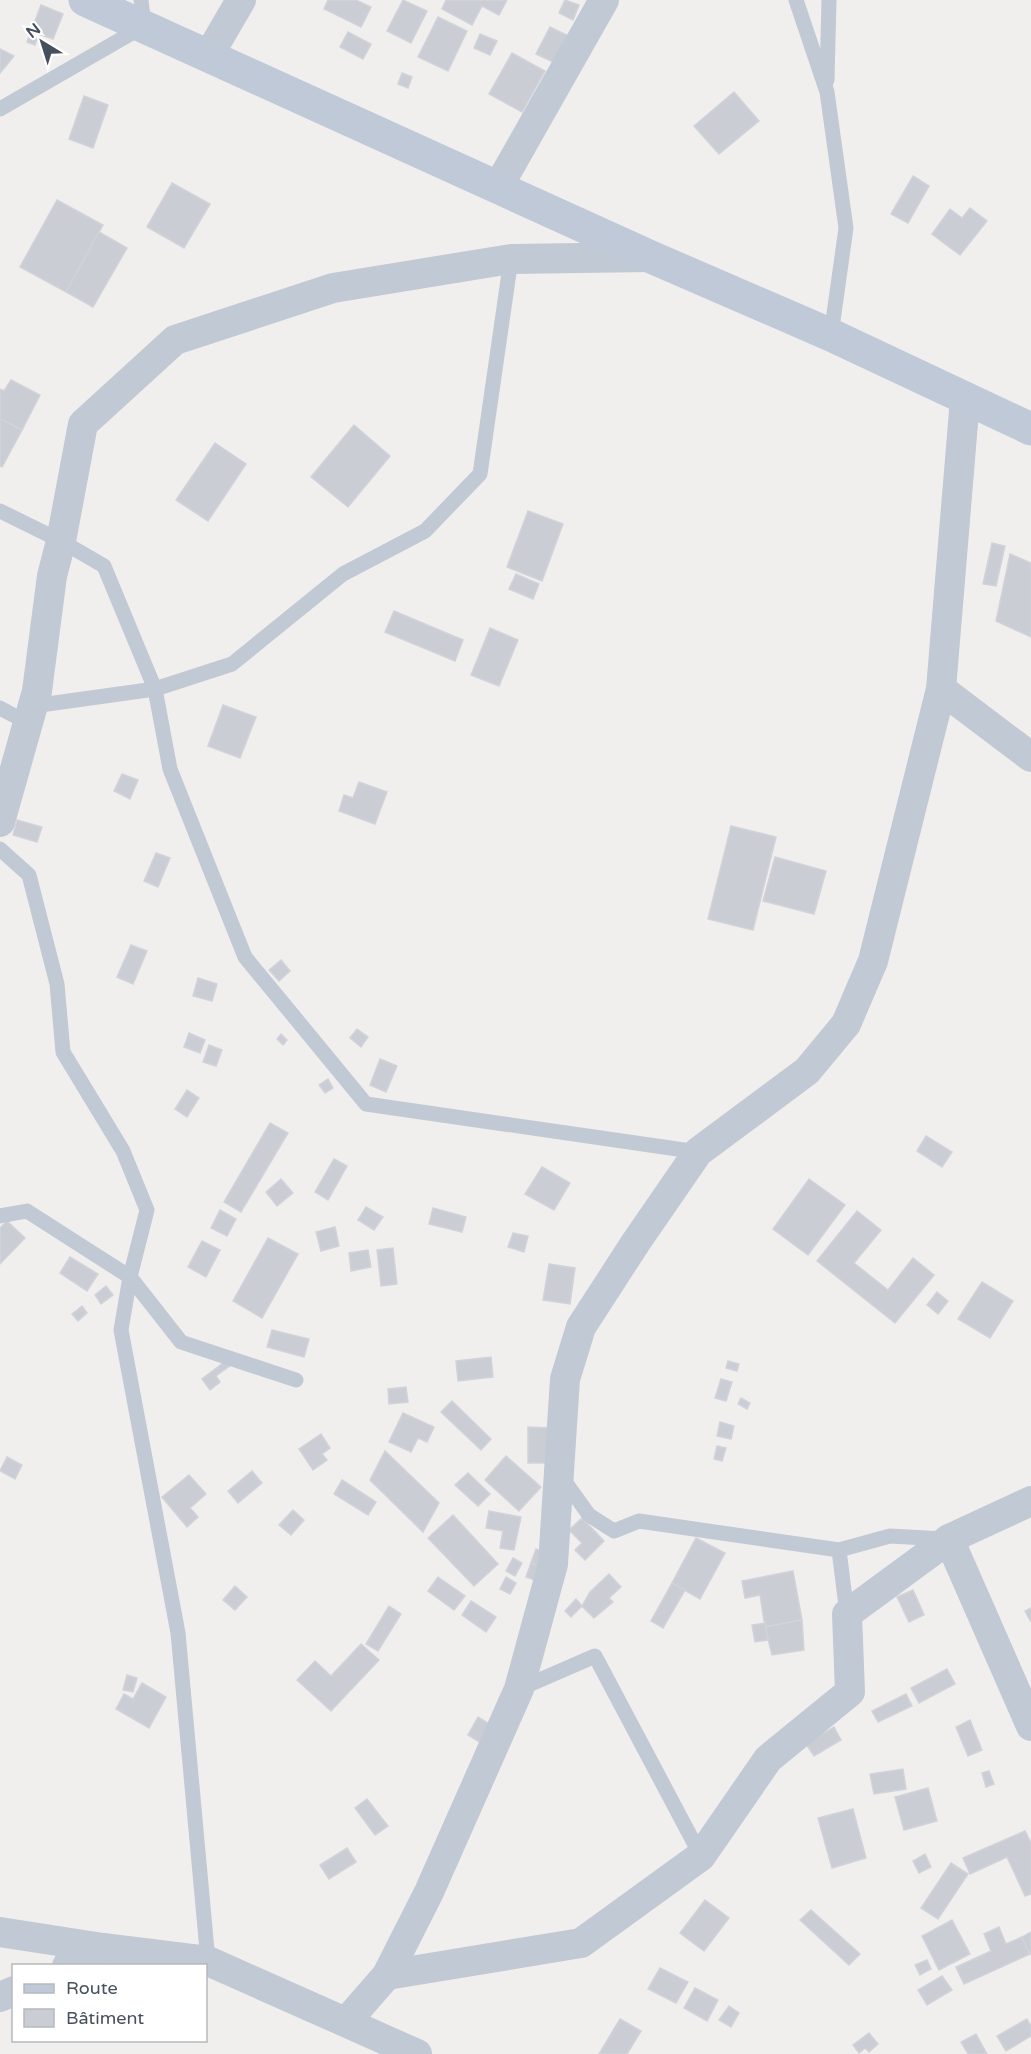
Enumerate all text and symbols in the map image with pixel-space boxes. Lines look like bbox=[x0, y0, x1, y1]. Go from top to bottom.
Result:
north arrow bbox=[12, 12, 72, 72]
text: N bbox=[22, 19, 45, 43]
legend bbox=[12, 1964, 207, 2042]
text: Route bbox=[66, 1977, 118, 1999]
text: Bâtiment bbox=[66, 2007, 144, 2029]

